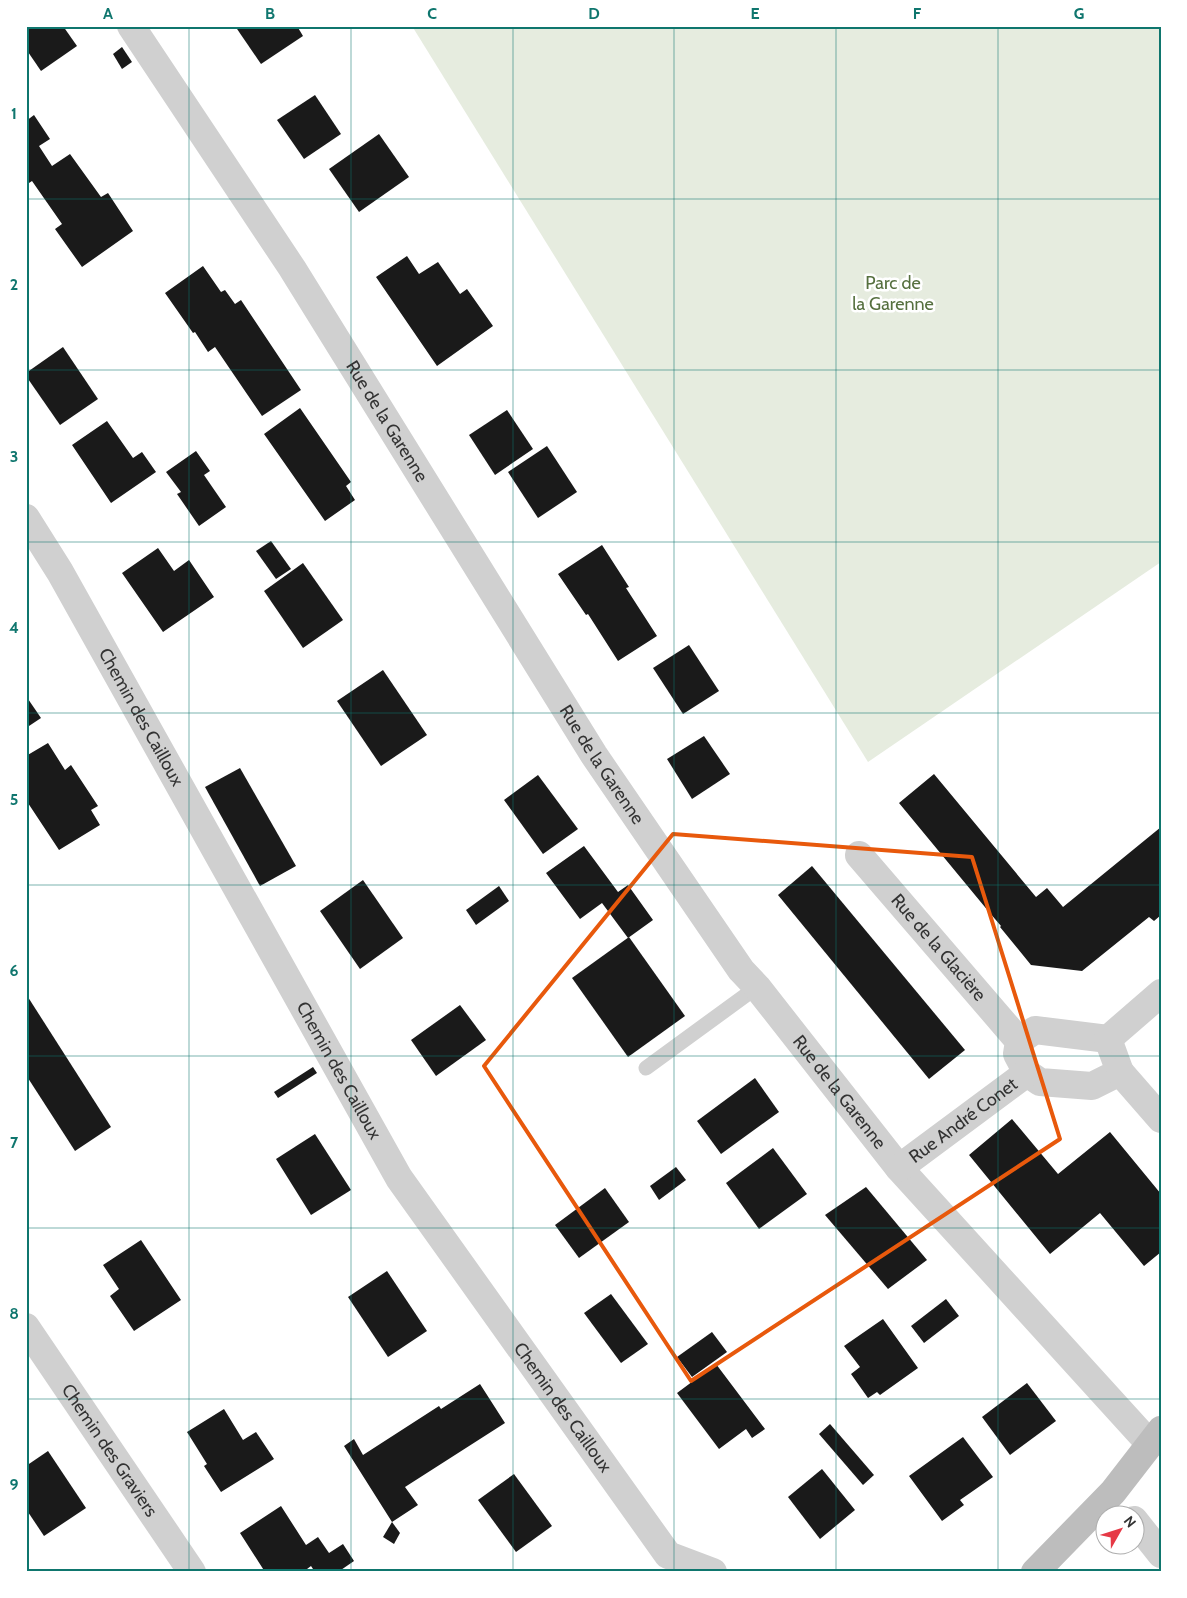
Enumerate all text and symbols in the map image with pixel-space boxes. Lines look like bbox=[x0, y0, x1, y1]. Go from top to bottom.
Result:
text: A bbox=[103, 4, 113, 23]
text: B bbox=[265, 4, 275, 23]
text: C bbox=[427, 4, 437, 23]
text: D bbox=[588, 4, 600, 23]
text: E bbox=[750, 4, 760, 23]
text: F bbox=[913, 4, 922, 23]
text: G bbox=[1074, 4, 1084, 23]
text: 1 bbox=[11, 104, 17, 123]
park label: Parc de la Garenne bbox=[852, 272, 934, 315]
text: 2 bbox=[10, 275, 18, 294]
street label: Rue de la Garenne bbox=[341, 357, 433, 486]
text: 3 bbox=[10, 447, 18, 466]
text: 4 bbox=[9, 618, 19, 637]
street label: Chemin des Cailloux bbox=[94, 644, 189, 790]
street label: Rue de la Garenne bbox=[555, 701, 649, 828]
text: 5 bbox=[10, 790, 18, 809]
street label: Rue de la Glacière bbox=[886, 889, 991, 1006]
text: 6 bbox=[10, 961, 19, 980]
street label: Chemin des Cailloux bbox=[292, 998, 386, 1144]
street label: Rue de la Garenne bbox=[788, 1031, 891, 1153]
street label: Rue André Conet bbox=[905, 1073, 1022, 1168]
text: 7 bbox=[10, 1133, 19, 1152]
text: 8 bbox=[9, 1304, 19, 1323]
street label: Chemin des Cailloux bbox=[509, 1338, 617, 1477]
street label: Chemin des Graviers bbox=[57, 1380, 162, 1521]
text: 9 bbox=[10, 1475, 19, 1494]
north arrow bbox=[1094, 1506, 1144, 1556]
text: N bbox=[1120, 1512, 1140, 1531]

